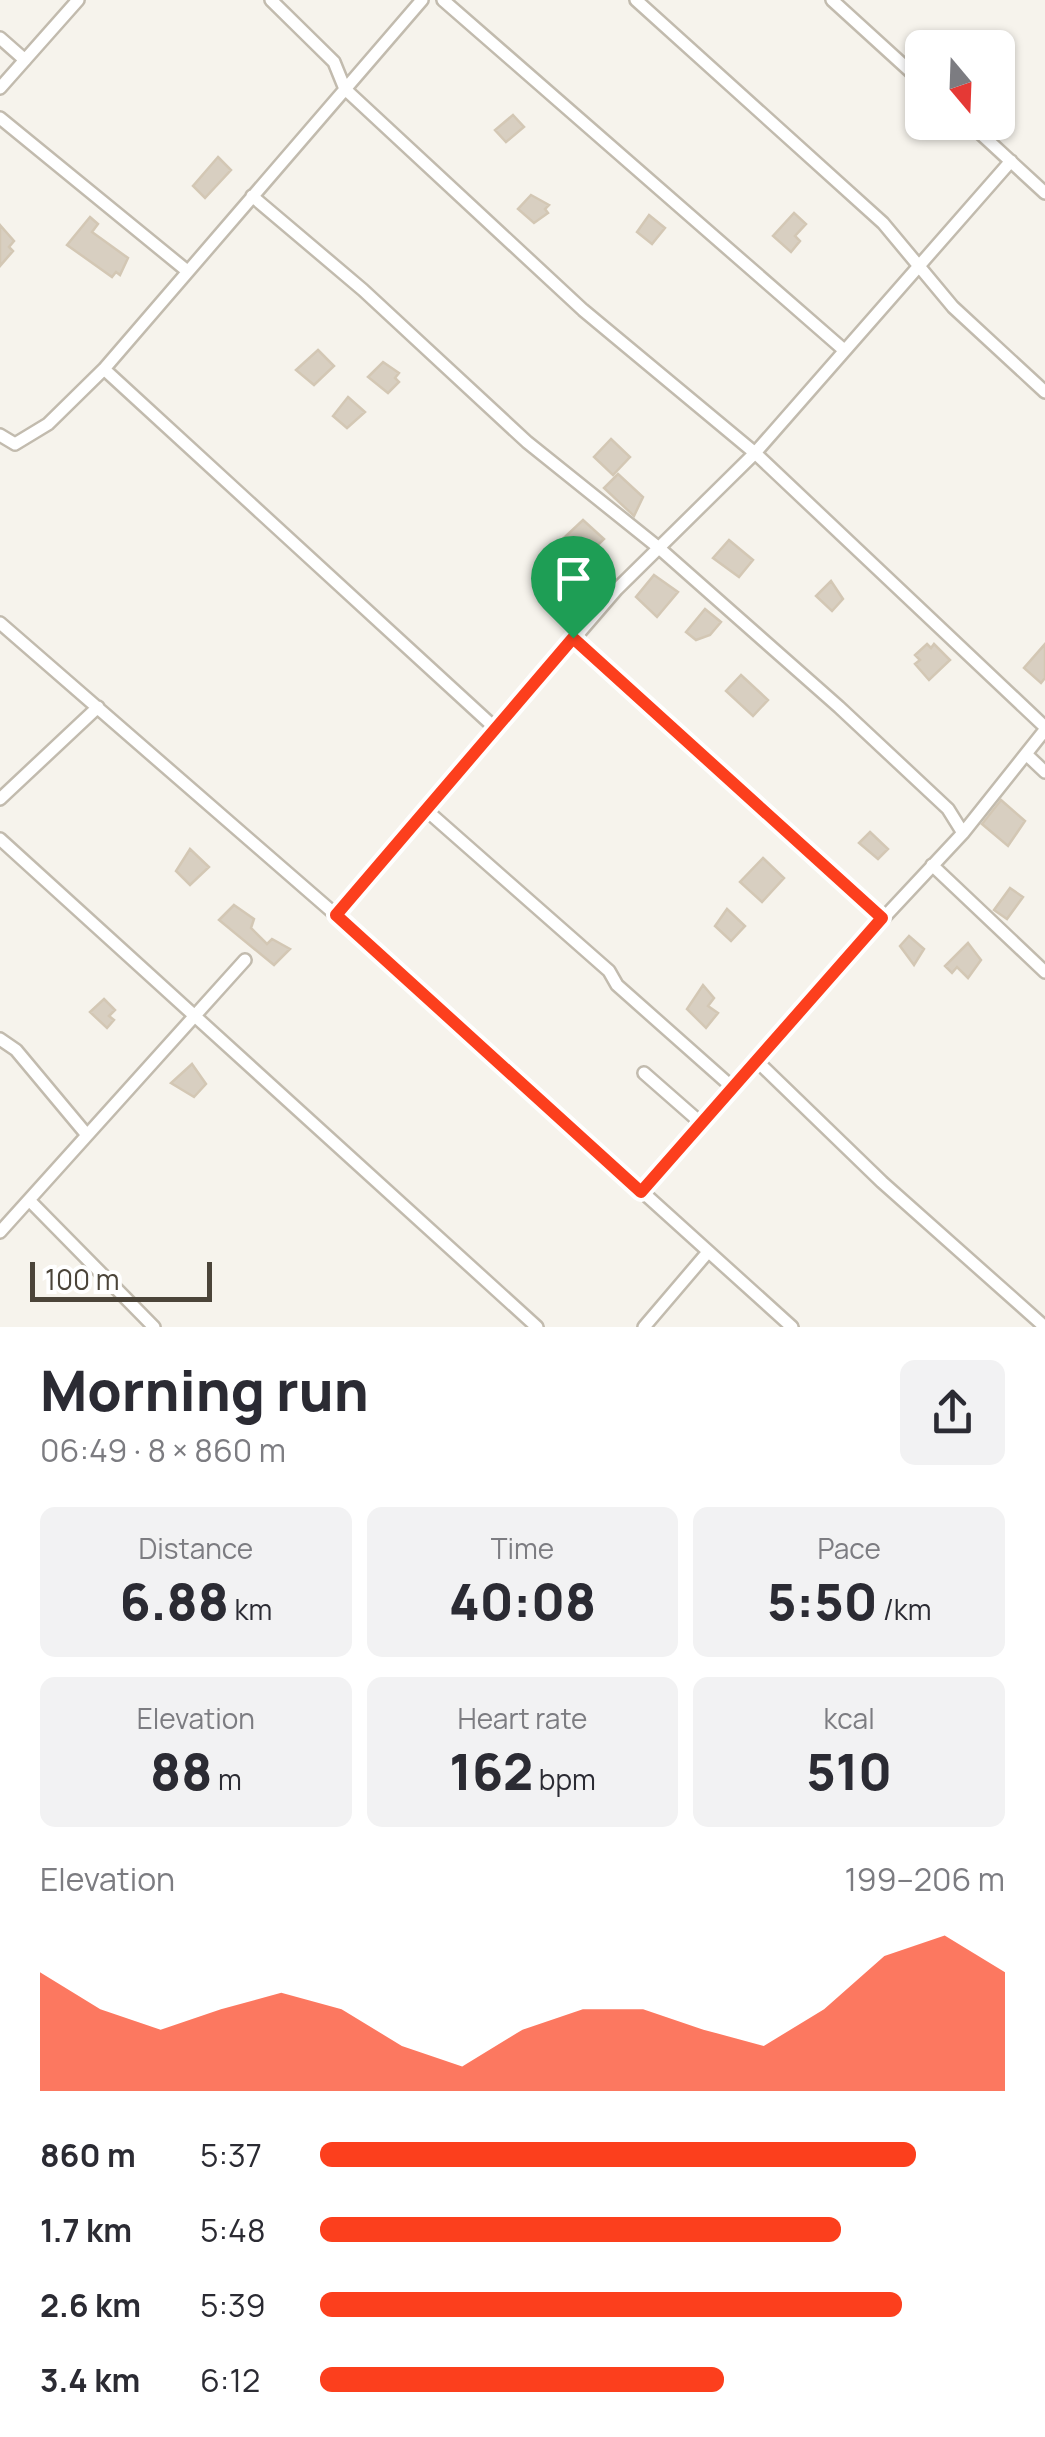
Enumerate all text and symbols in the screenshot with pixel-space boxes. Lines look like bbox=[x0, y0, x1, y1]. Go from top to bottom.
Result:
north arrow bbox=[905, 30, 1015, 140]
map controls bbox=[905, 30, 1015, 140]
pin bbox=[531, 536, 616, 639]
icon: arrive bbox=[546, 551, 601, 606]
scale bar bbox=[30, 1257, 212, 1302]
text: 100 m bbox=[45, 1260, 119, 1298]
text: Morning run bbox=[40, 1352, 369, 1428]
button: share bbox=[900, 1360, 1005, 1465]
text: 06:49 · 8 × 860 m bbox=[40, 1428, 286, 1472]
text: Distance bbox=[138, 1529, 253, 1567]
text: Time bbox=[491, 1529, 554, 1567]
text: Pace bbox=[818, 1529, 881, 1567]
text: 6.88 bbox=[120, 1567, 229, 1635]
text: 40:08 bbox=[449, 1567, 596, 1635]
text: 5:50 bbox=[767, 1567, 877, 1635]
text: km bbox=[229, 1590, 272, 1628]
text: /km bbox=[877, 1590, 931, 1628]
text: Elevation bbox=[137, 1699, 255, 1737]
text: Heart rate bbox=[458, 1699, 587, 1737]
text: kcal bbox=[824, 1699, 875, 1737]
text: 88 bbox=[150, 1737, 212, 1805]
text: 162 bbox=[449, 1737, 533, 1805]
text: 510 bbox=[806, 1737, 892, 1805]
text: m bbox=[212, 1760, 242, 1798]
text: bpm bbox=[533, 1760, 596, 1798]
text: Elevation bbox=[40, 1857, 175, 1901]
text: 199–206 m bbox=[844, 1857, 1005, 1901]
text: 860 m bbox=[40, 2133, 136, 2177]
text: 5:37 bbox=[200, 2133, 262, 2177]
text: 1.7 km bbox=[40, 2208, 132, 2252]
text: 5:48 bbox=[200, 2208, 266, 2252]
text: 2.6 km bbox=[40, 2283, 141, 2327]
text: 5:39 bbox=[200, 2283, 266, 2327]
text: 3.4 km bbox=[40, 2358, 140, 2402]
text: 6:12 bbox=[200, 2358, 260, 2402]

